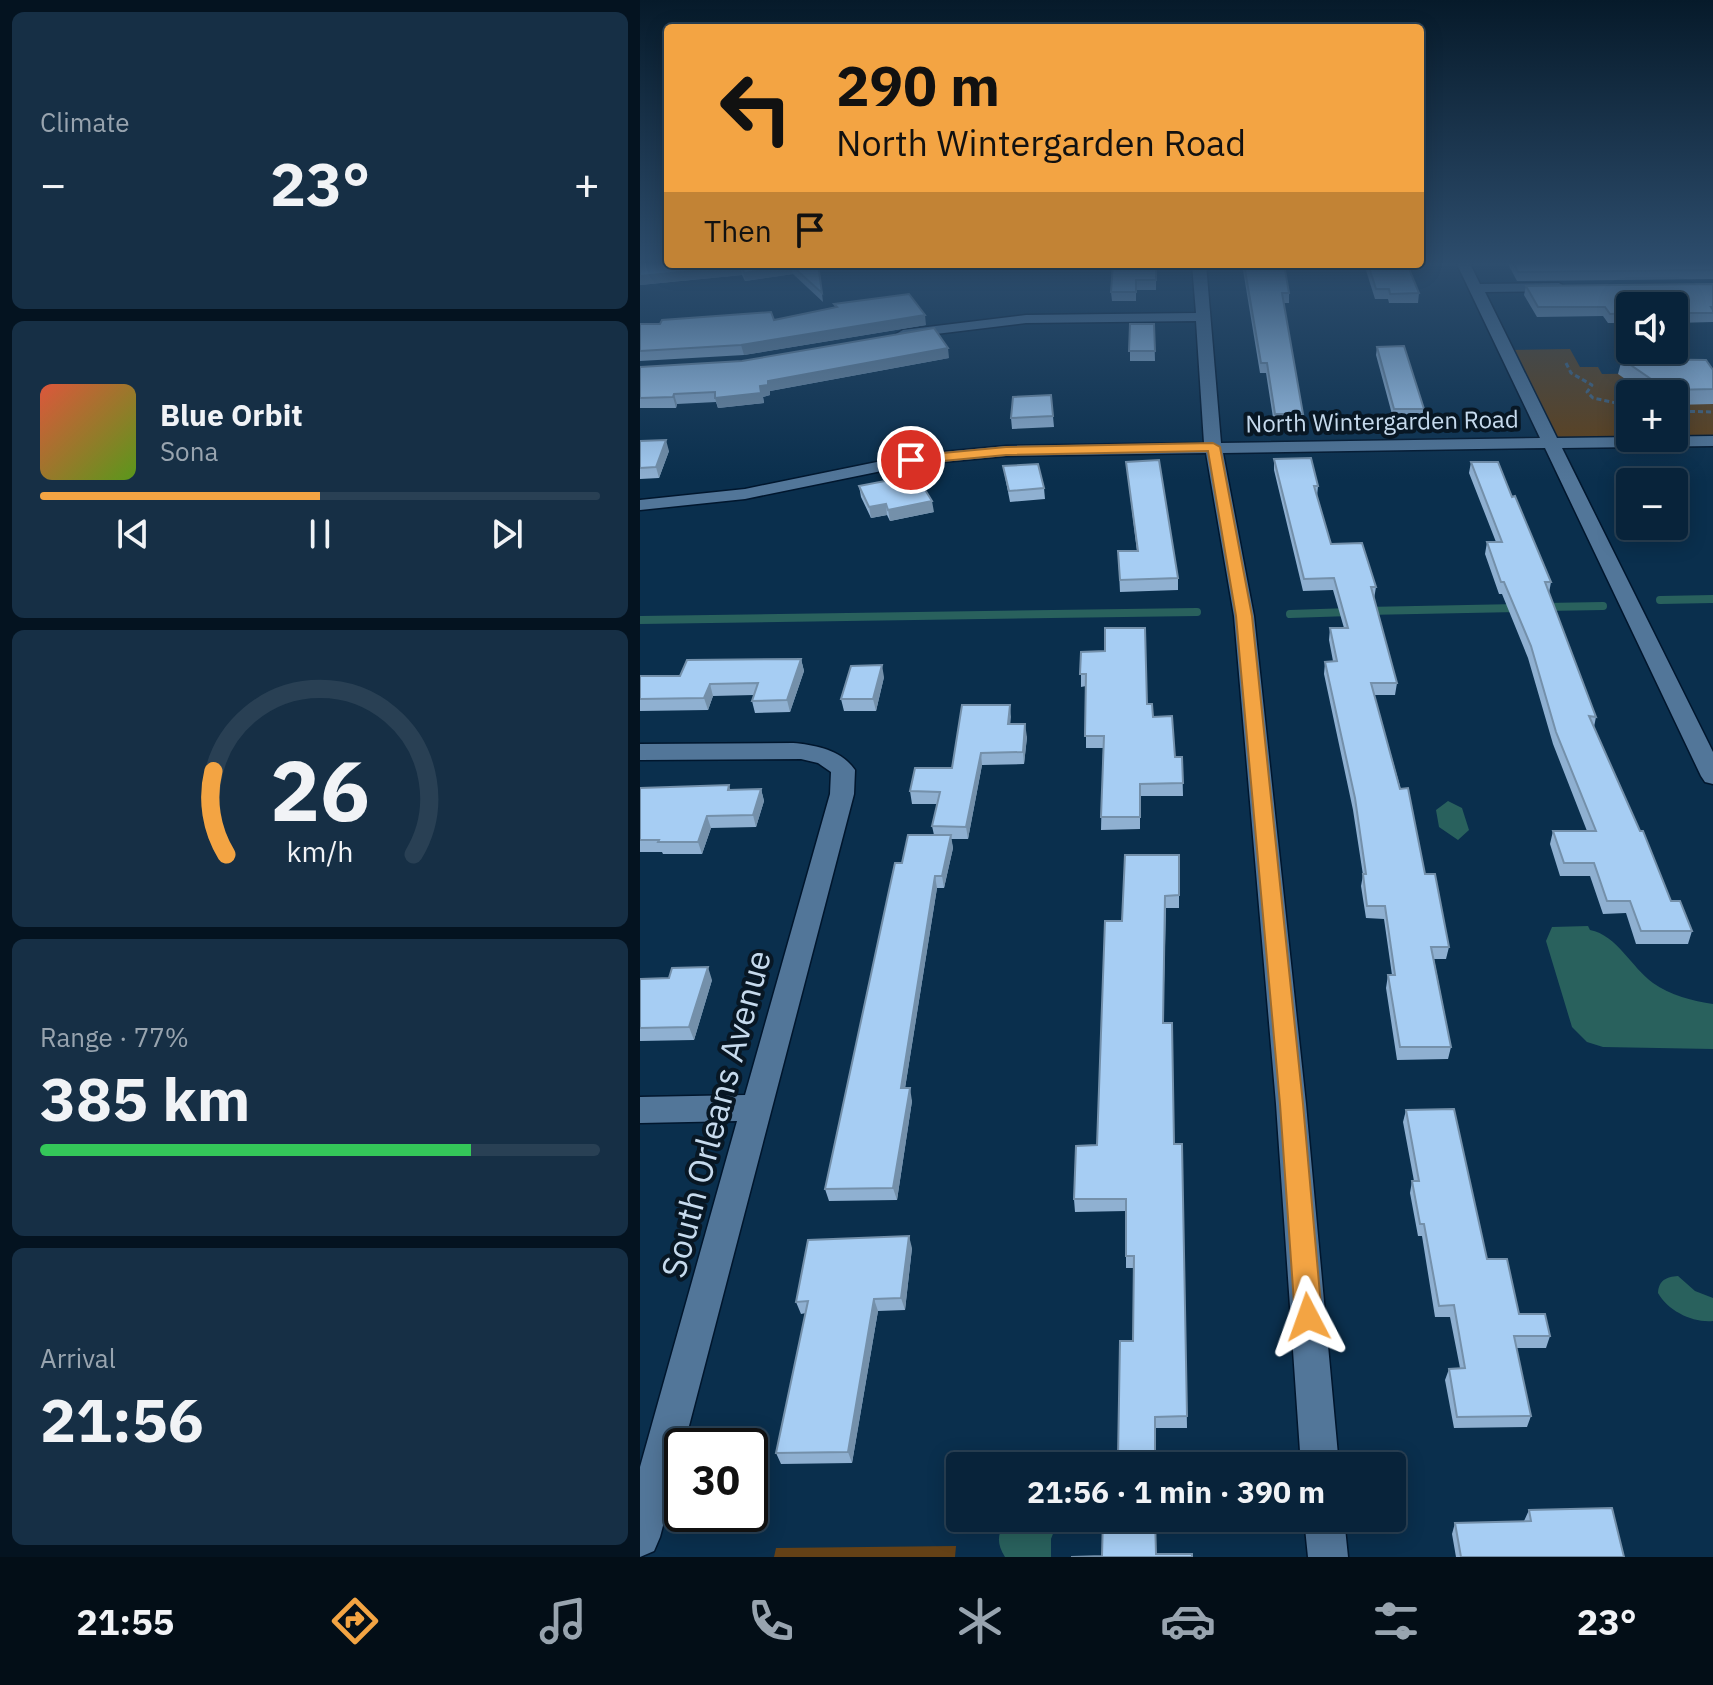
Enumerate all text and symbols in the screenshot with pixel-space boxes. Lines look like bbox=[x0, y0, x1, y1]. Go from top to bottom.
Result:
text: 290 m bbox=[836, 49, 1000, 121]
icon: left bbox=[704, 56, 808, 160]
text: Climate bbox=[40, 105, 130, 139]
text: North Wintergarden Road bbox=[836, 119, 1246, 166]
text: 23° bbox=[270, 144, 370, 223]
text: − bbox=[40, 155, 66, 212]
text: + bbox=[574, 155, 600, 212]
icon: arrive bbox=[788, 208, 832, 252]
text: Then bbox=[704, 211, 772, 250]
map controls bbox=[1616, 292, 1688, 540]
button: sound bbox=[1616, 292, 1688, 364]
button: + bbox=[1616, 380, 1688, 452]
text: Blue Orbit bbox=[160, 395, 303, 434]
street label: North Wintergarden Road bbox=[1245, 403, 1519, 439]
pin bbox=[877, 426, 945, 494]
text: Sona bbox=[160, 434, 218, 468]
icon: arrive bbox=[889, 438, 933, 482]
button: − bbox=[1616, 468, 1688, 540]
icon: previous bbox=[111, 512, 155, 556]
icon: pause bbox=[298, 512, 342, 556]
icon: next bbox=[485, 512, 529, 556]
text: 26 bbox=[270, 735, 370, 843]
text: km/h bbox=[286, 833, 354, 870]
street label: South Orleans Avenue bbox=[650, 945, 780, 1282]
text: Range · 77% bbox=[40, 1020, 189, 1054]
text: 385 km bbox=[40, 1059, 250, 1138]
position arrow bbox=[1266, 1275, 1350, 1359]
text: Arrival bbox=[40, 1341, 116, 1375]
text: 21:56 bbox=[40, 1380, 204, 1459]
speed limit sign: 30 bbox=[664, 1428, 768, 1532]
text: 21:56 · 1 min · 390 m bbox=[1027, 1472, 1325, 1511]
icon: directions bbox=[327, 1593, 383, 1649]
icon: music bbox=[535, 1593, 591, 1649]
icon: phone bbox=[743, 1593, 799, 1649]
icon: climate bbox=[952, 1593, 1008, 1649]
icon: car bbox=[1160, 1593, 1216, 1649]
icon: filters bbox=[1368, 1593, 1424, 1649]
text: 21:55 bbox=[76, 1598, 174, 1645]
text: 23° bbox=[1577, 1598, 1637, 1645]

